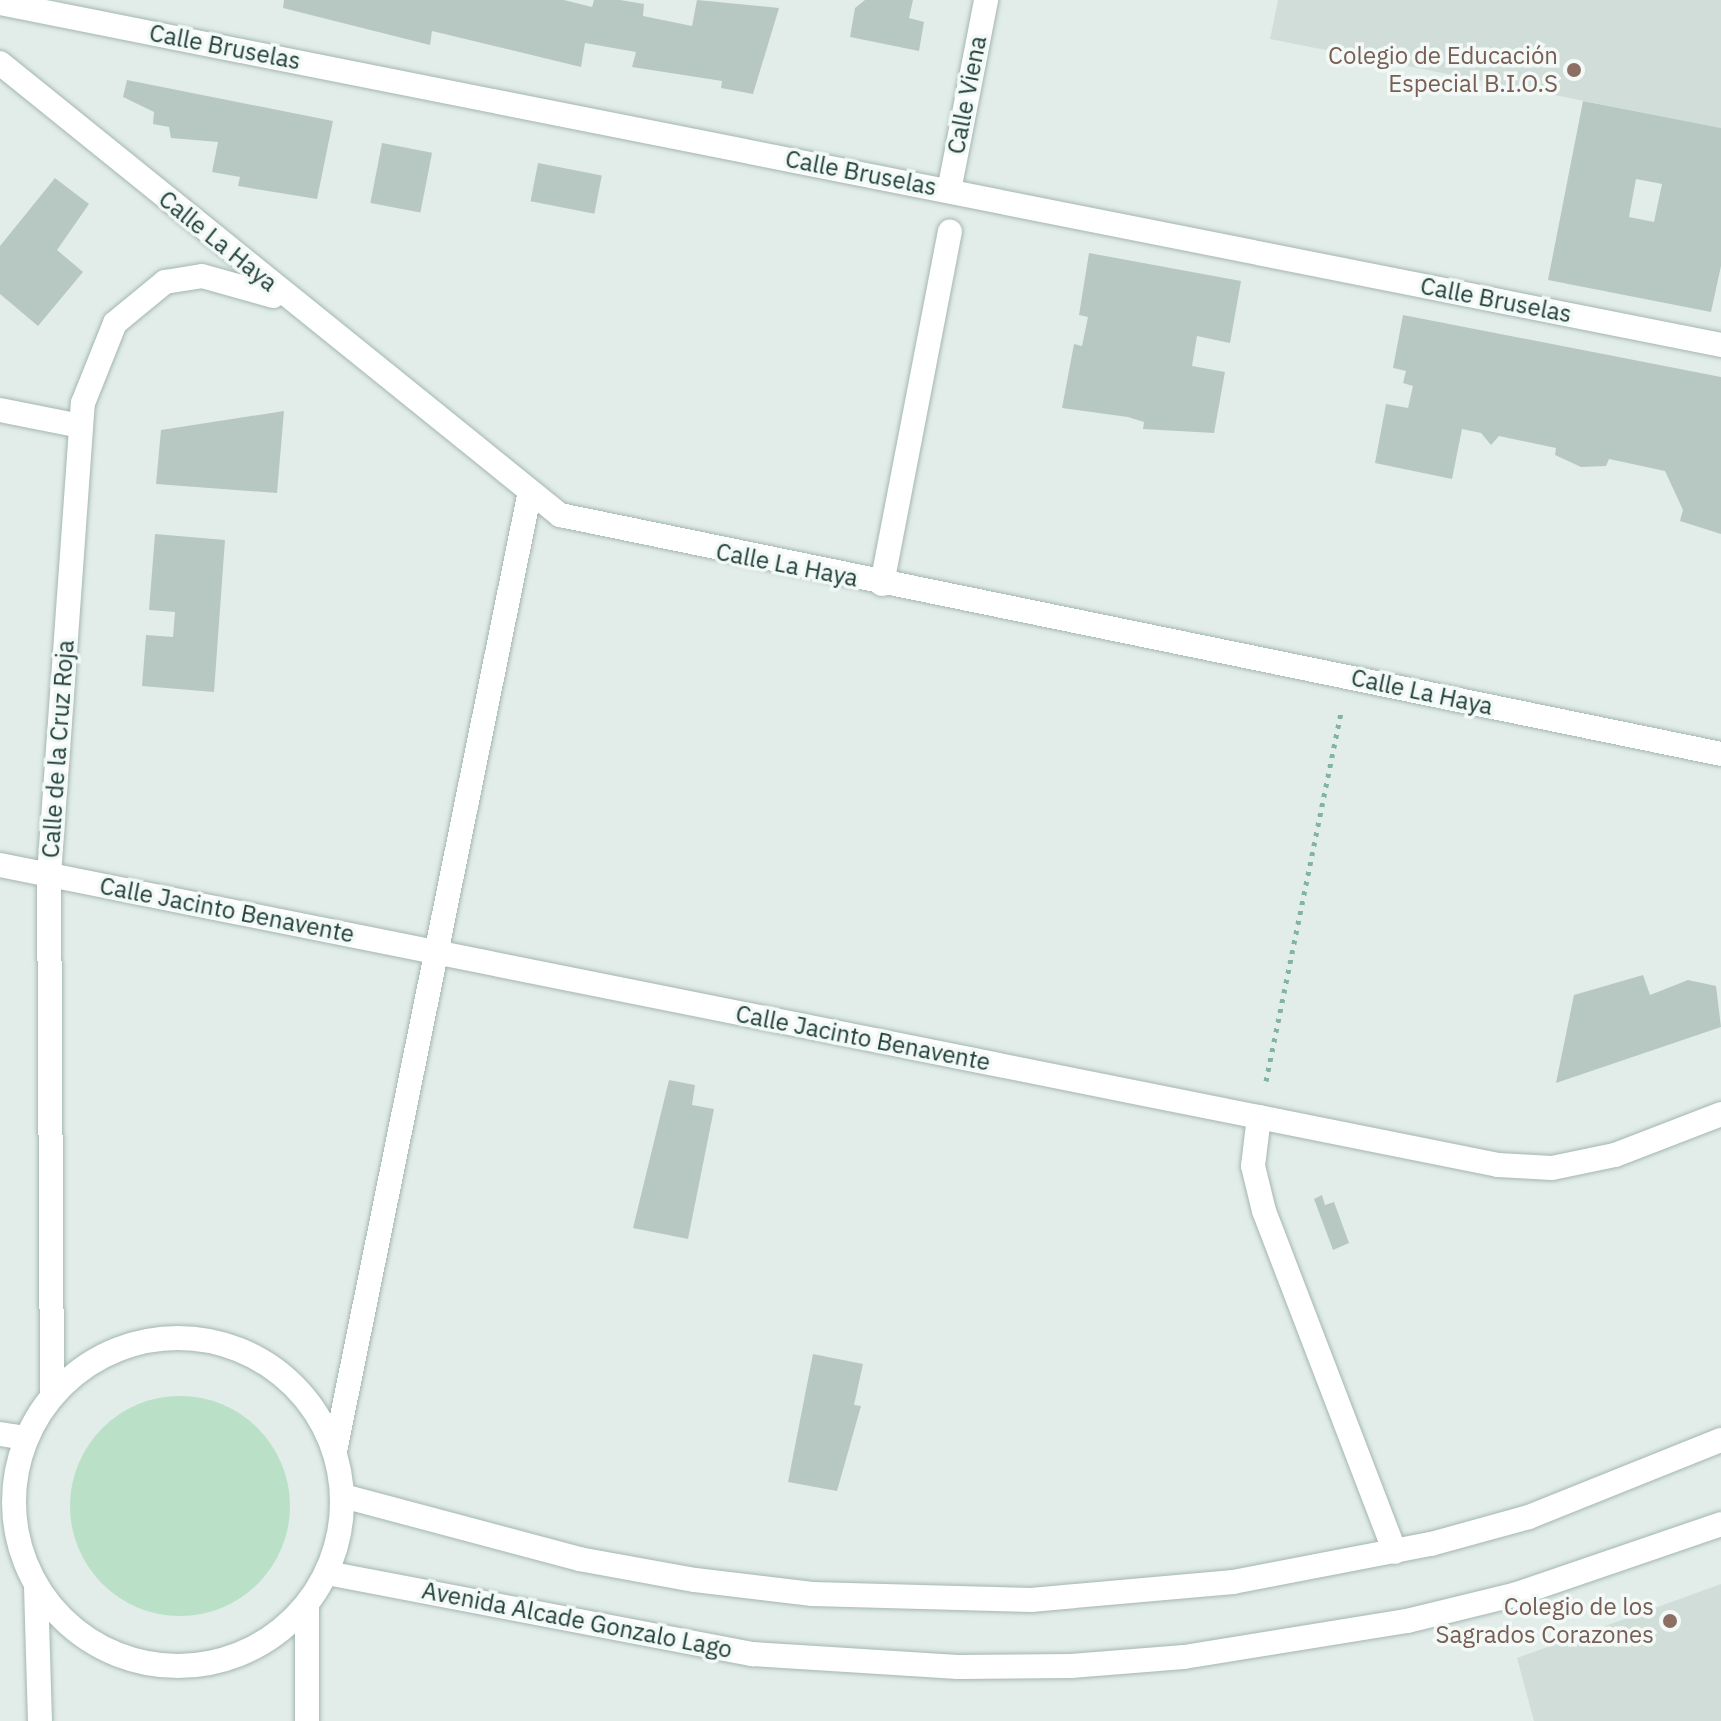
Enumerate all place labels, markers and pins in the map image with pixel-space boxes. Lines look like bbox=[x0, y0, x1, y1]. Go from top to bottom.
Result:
place label: Colegio de Educación Especial B.I.O.S bbox=[1328, 42, 1558, 98]
marker: Colegio de Educación Especial B.I.O.S bbox=[1565, 61, 1583, 79]
place label: Colegio de los Sagrados Corazones bbox=[1436, 1593, 1654, 1649]
marker: Colegio de los Sagrados Corazones bbox=[1661, 1612, 1679, 1630]

